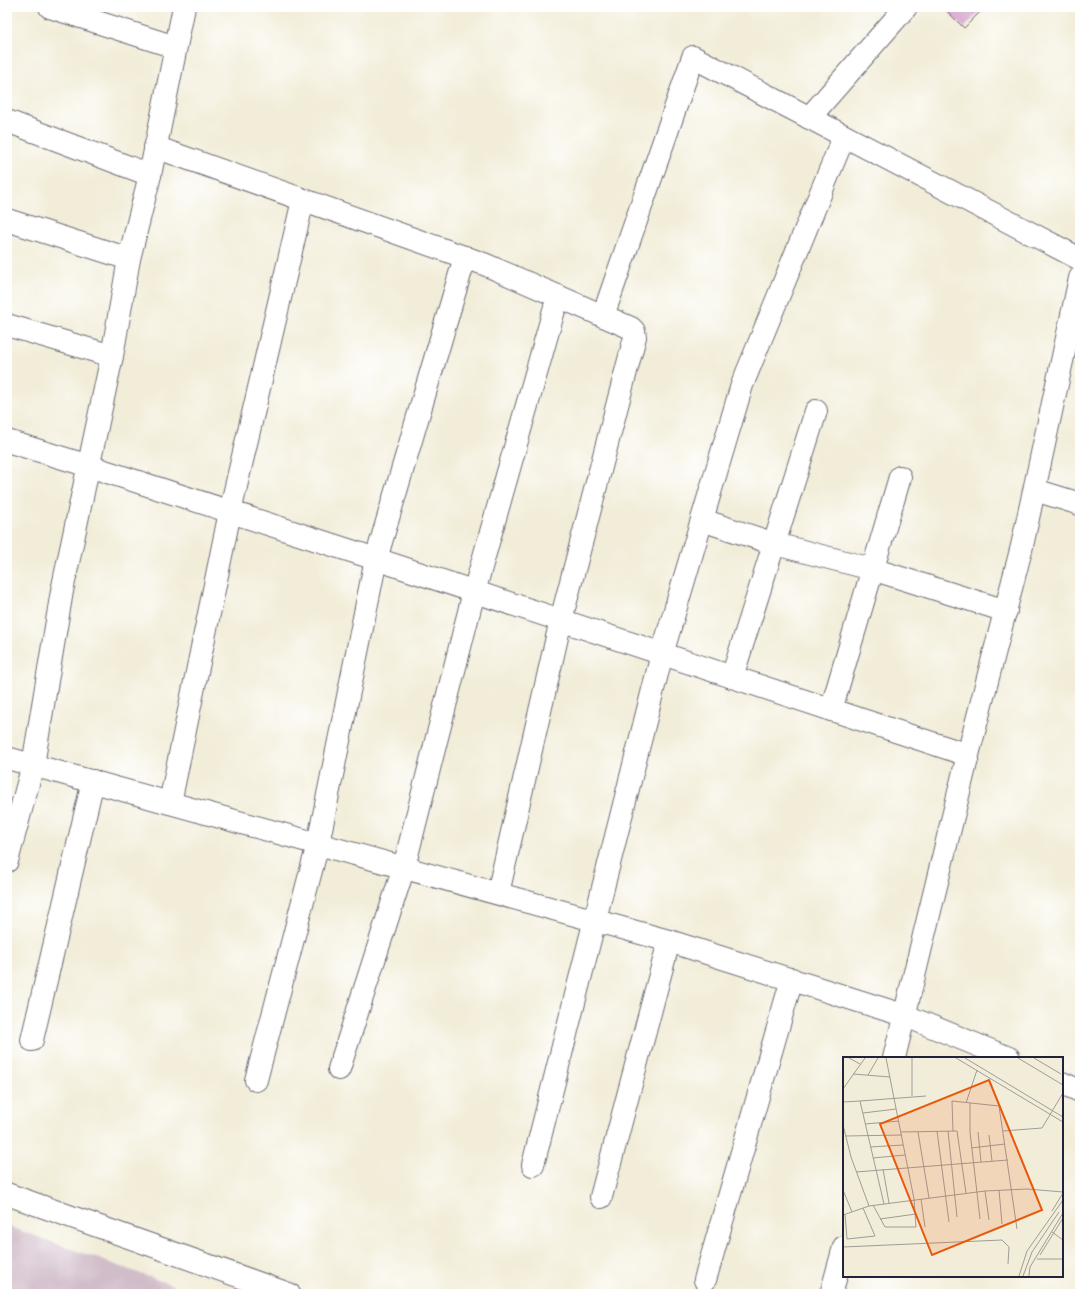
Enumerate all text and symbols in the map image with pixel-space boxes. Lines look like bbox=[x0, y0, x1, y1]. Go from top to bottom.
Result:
inset map bbox=[843, 1057, 1063, 1277]

